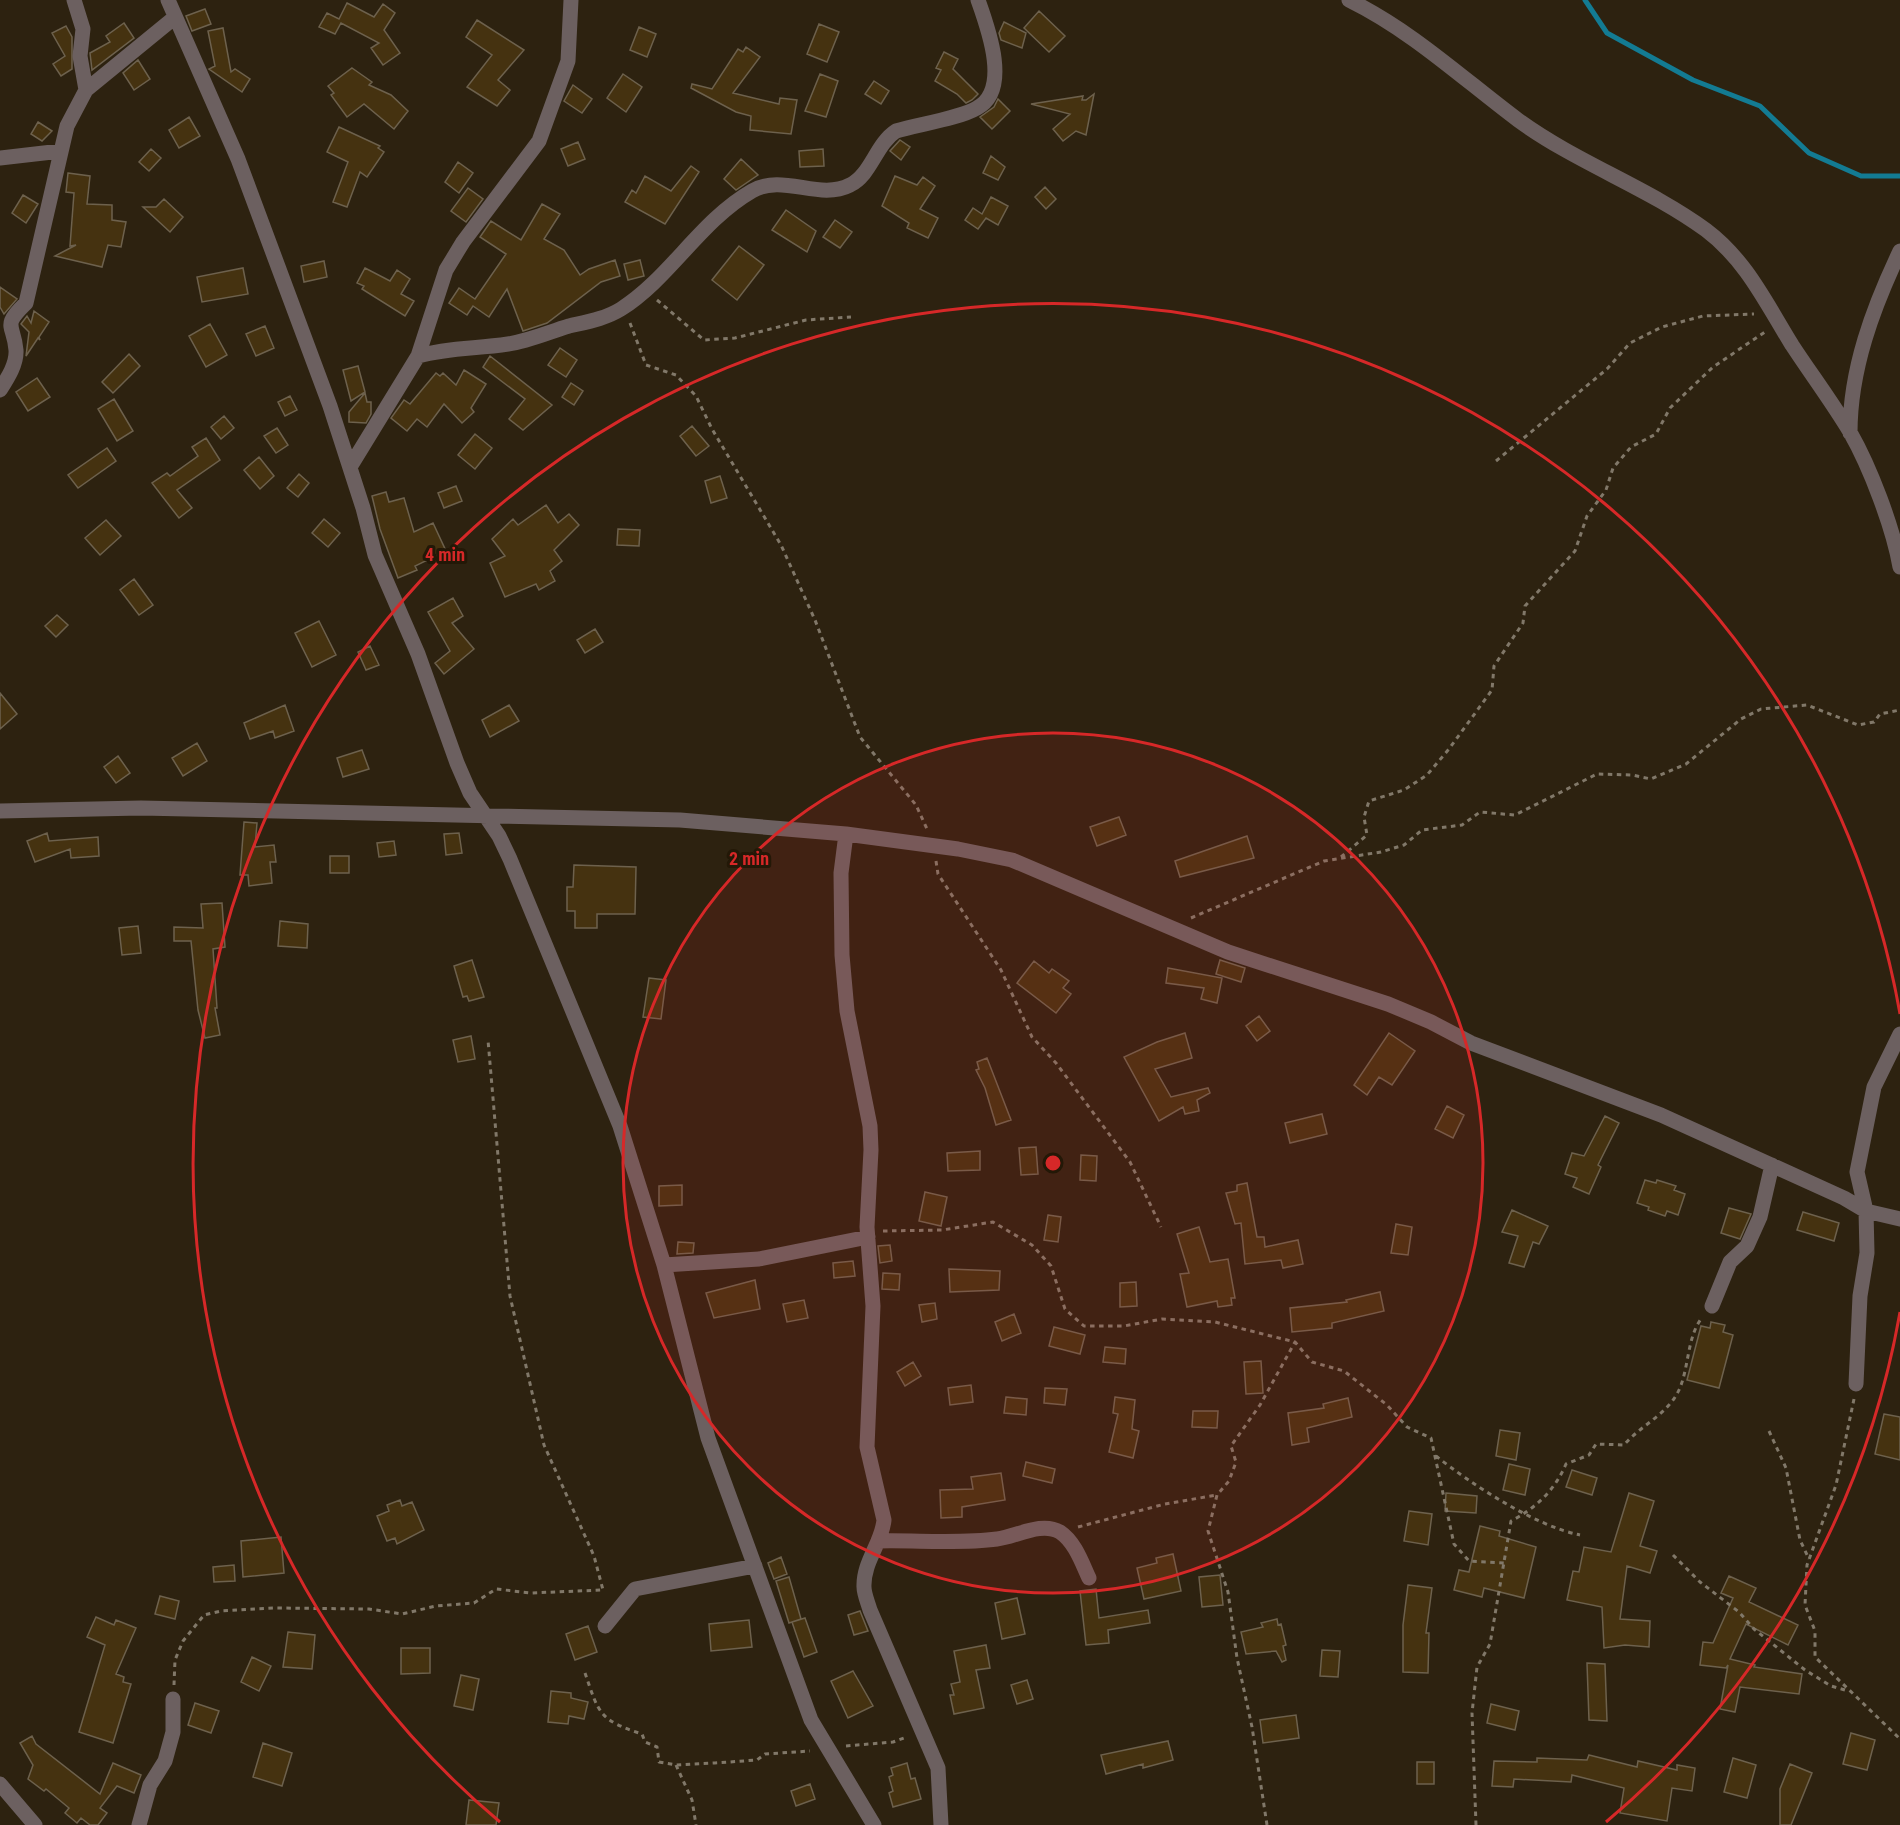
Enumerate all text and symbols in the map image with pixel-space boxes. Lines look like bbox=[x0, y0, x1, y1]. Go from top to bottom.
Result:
text: 4 min bbox=[425, 544, 465, 565]
text: 2 min bbox=[729, 848, 769, 869]
centre of rings bbox=[1043, 1153, 1063, 1173]

